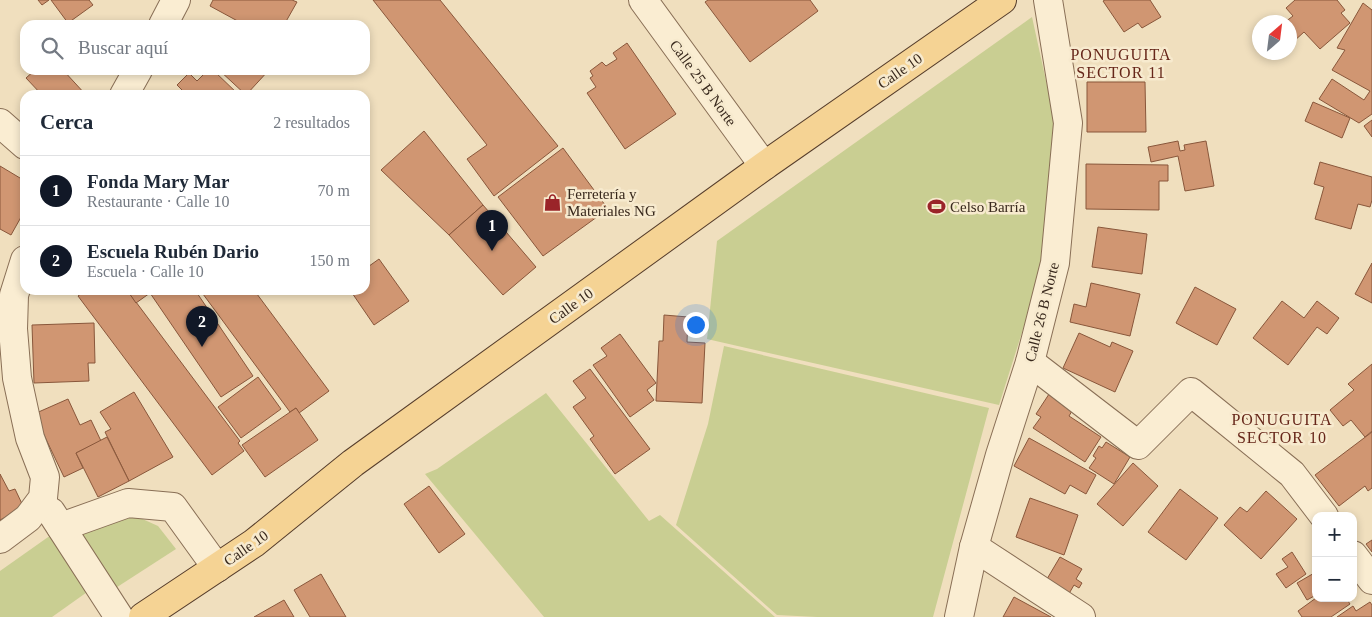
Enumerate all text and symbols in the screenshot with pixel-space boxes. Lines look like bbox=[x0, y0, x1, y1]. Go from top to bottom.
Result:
north arrow bbox=[1252, 15, 1297, 60]
search box bbox=[20, 20, 370, 75]
icon: search bbox=[38, 34, 66, 62]
text: Buscar aquí bbox=[78, 37, 168, 58]
street label: Calle 25 B Norte bbox=[667, 37, 740, 129]
district label: PONUGUITA SECTOR 11 bbox=[1070, 46, 1172, 81]
street label: Calle 10 bbox=[875, 50, 925, 92]
text: Cerca bbox=[40, 110, 93, 134]
text: 2 resultados bbox=[273, 114, 350, 131]
text: Fonda Mary Mar bbox=[87, 171, 229, 192]
text: 1 bbox=[52, 182, 60, 199]
text: 70 m bbox=[318, 182, 350, 199]
place label: Ferretería y Materiales NG bbox=[567, 186, 656, 219]
text: Restaurante · Calle 10 bbox=[87, 193, 230, 210]
shop icon: Ferretería y Materiales NG bbox=[543, 193, 563, 213]
sports icon: Celso Barría bbox=[926, 197, 946, 217]
place label: Celso Barría bbox=[950, 199, 1026, 215]
pin: 1 bbox=[476, 210, 508, 251]
text: Escuela Rubén Dario bbox=[87, 241, 259, 262]
text: 2 bbox=[52, 252, 60, 269]
text: 150 m bbox=[310, 252, 350, 269]
street label: Calle 26 B Norte bbox=[1022, 260, 1062, 363]
text: Escuela · Calle 10 bbox=[87, 263, 204, 280]
street label: Calle 10 bbox=[546, 285, 596, 327]
pin: 2 bbox=[186, 306, 218, 347]
your location bbox=[683, 312, 709, 338]
district label: PONUGUITA SECTOR 10 bbox=[1231, 411, 1333, 446]
map controls bbox=[1312, 512, 1357, 602]
button: + bbox=[1312, 512, 1357, 557]
street label: Calle 10 bbox=[221, 527, 271, 569]
button: − bbox=[1312, 557, 1357, 602]

